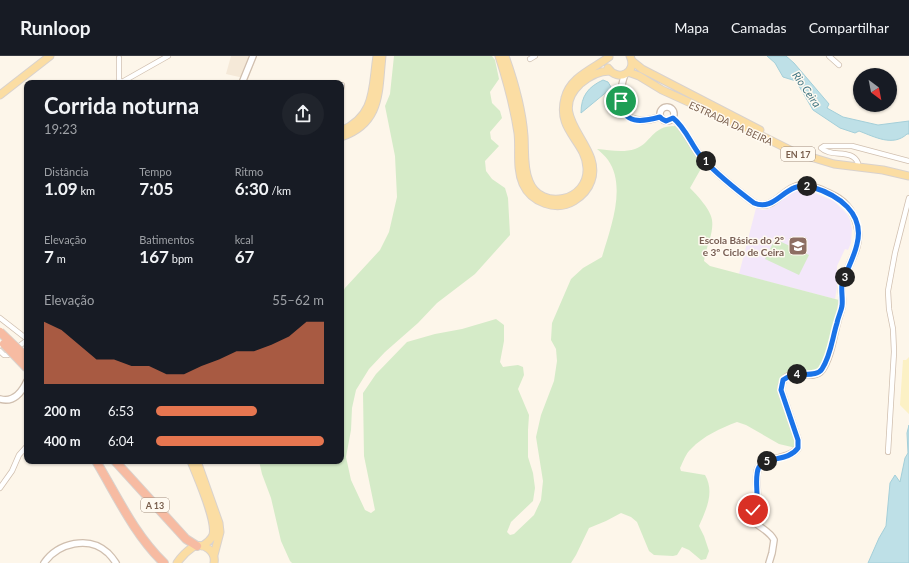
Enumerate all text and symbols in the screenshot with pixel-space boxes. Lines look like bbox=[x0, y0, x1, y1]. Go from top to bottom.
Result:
text: Runloop bbox=[20, 16, 91, 39]
text: Mapa bbox=[674, 19, 709, 36]
text: Camadas bbox=[731, 19, 787, 36]
text: Compartilhar bbox=[809, 19, 889, 36]
north arrow bbox=[853, 68, 897, 112]
map controls bbox=[853, 68, 897, 112]
water label: Rio Ceira bbox=[790, 69, 824, 110]
pin bbox=[604, 84, 638, 118]
icon: arrive bbox=[610, 90, 632, 112]
text: Corrida noturna bbox=[44, 92, 199, 119]
button: share bbox=[282, 93, 324, 135]
street label: ESTRADA DA BEIRA bbox=[687, 98, 775, 148]
text: 19:23 bbox=[44, 121, 77, 137]
road number: EN 17 bbox=[781, 147, 815, 161]
pin: 1 bbox=[696, 151, 716, 171]
text: 1 bbox=[703, 154, 709, 167]
text: Distância bbox=[44, 165, 89, 178]
text: Tempo bbox=[139, 165, 172, 178]
text: Ritmo bbox=[235, 165, 263, 178]
pin: 2 bbox=[797, 176, 817, 196]
text: 1.09 bbox=[44, 178, 78, 199]
text: 7:05 bbox=[139, 178, 173, 199]
text: 6:30 bbox=[235, 178, 269, 199]
text: 2 bbox=[804, 179, 810, 192]
text: km bbox=[78, 184, 95, 197]
text: /km bbox=[269, 184, 291, 197]
text: Elevação bbox=[44, 233, 87, 246]
text: Batimentos bbox=[139, 233, 194, 246]
text: kcal bbox=[235, 233, 253, 246]
place label: Escola Básica do 2º e 3º Ciclo de Ceira bbox=[699, 234, 784, 258]
school or university icon: Escola Básica do 2º e 3º Ciclo de Ceira bbox=[787, 235, 809, 257]
text: 7 bbox=[44, 246, 54, 267]
text: 167 bbox=[139, 246, 169, 267]
text: 67 bbox=[235, 246, 254, 267]
text: m bbox=[54, 252, 66, 265]
text: bpm bbox=[169, 252, 193, 265]
pin: 3 bbox=[835, 267, 855, 287]
text: 3 bbox=[842, 270, 848, 283]
text: Elevação bbox=[44, 292, 94, 308]
text: 55–62 m bbox=[272, 292, 324, 308]
pin: 4 bbox=[787, 364, 807, 384]
text: 4 bbox=[794, 367, 800, 380]
text: 200 m bbox=[44, 403, 81, 419]
text: 6:53 bbox=[108, 403, 134, 419]
text: 400 m bbox=[44, 433, 81, 449]
text: 6:04 bbox=[108, 433, 134, 449]
pin: 5 bbox=[757, 451, 777, 471]
text: 5 bbox=[764, 454, 770, 467]
pin bbox=[736, 493, 770, 527]
road number: A 13 bbox=[141, 498, 169, 512]
icon: check bbox=[742, 499, 764, 521]

